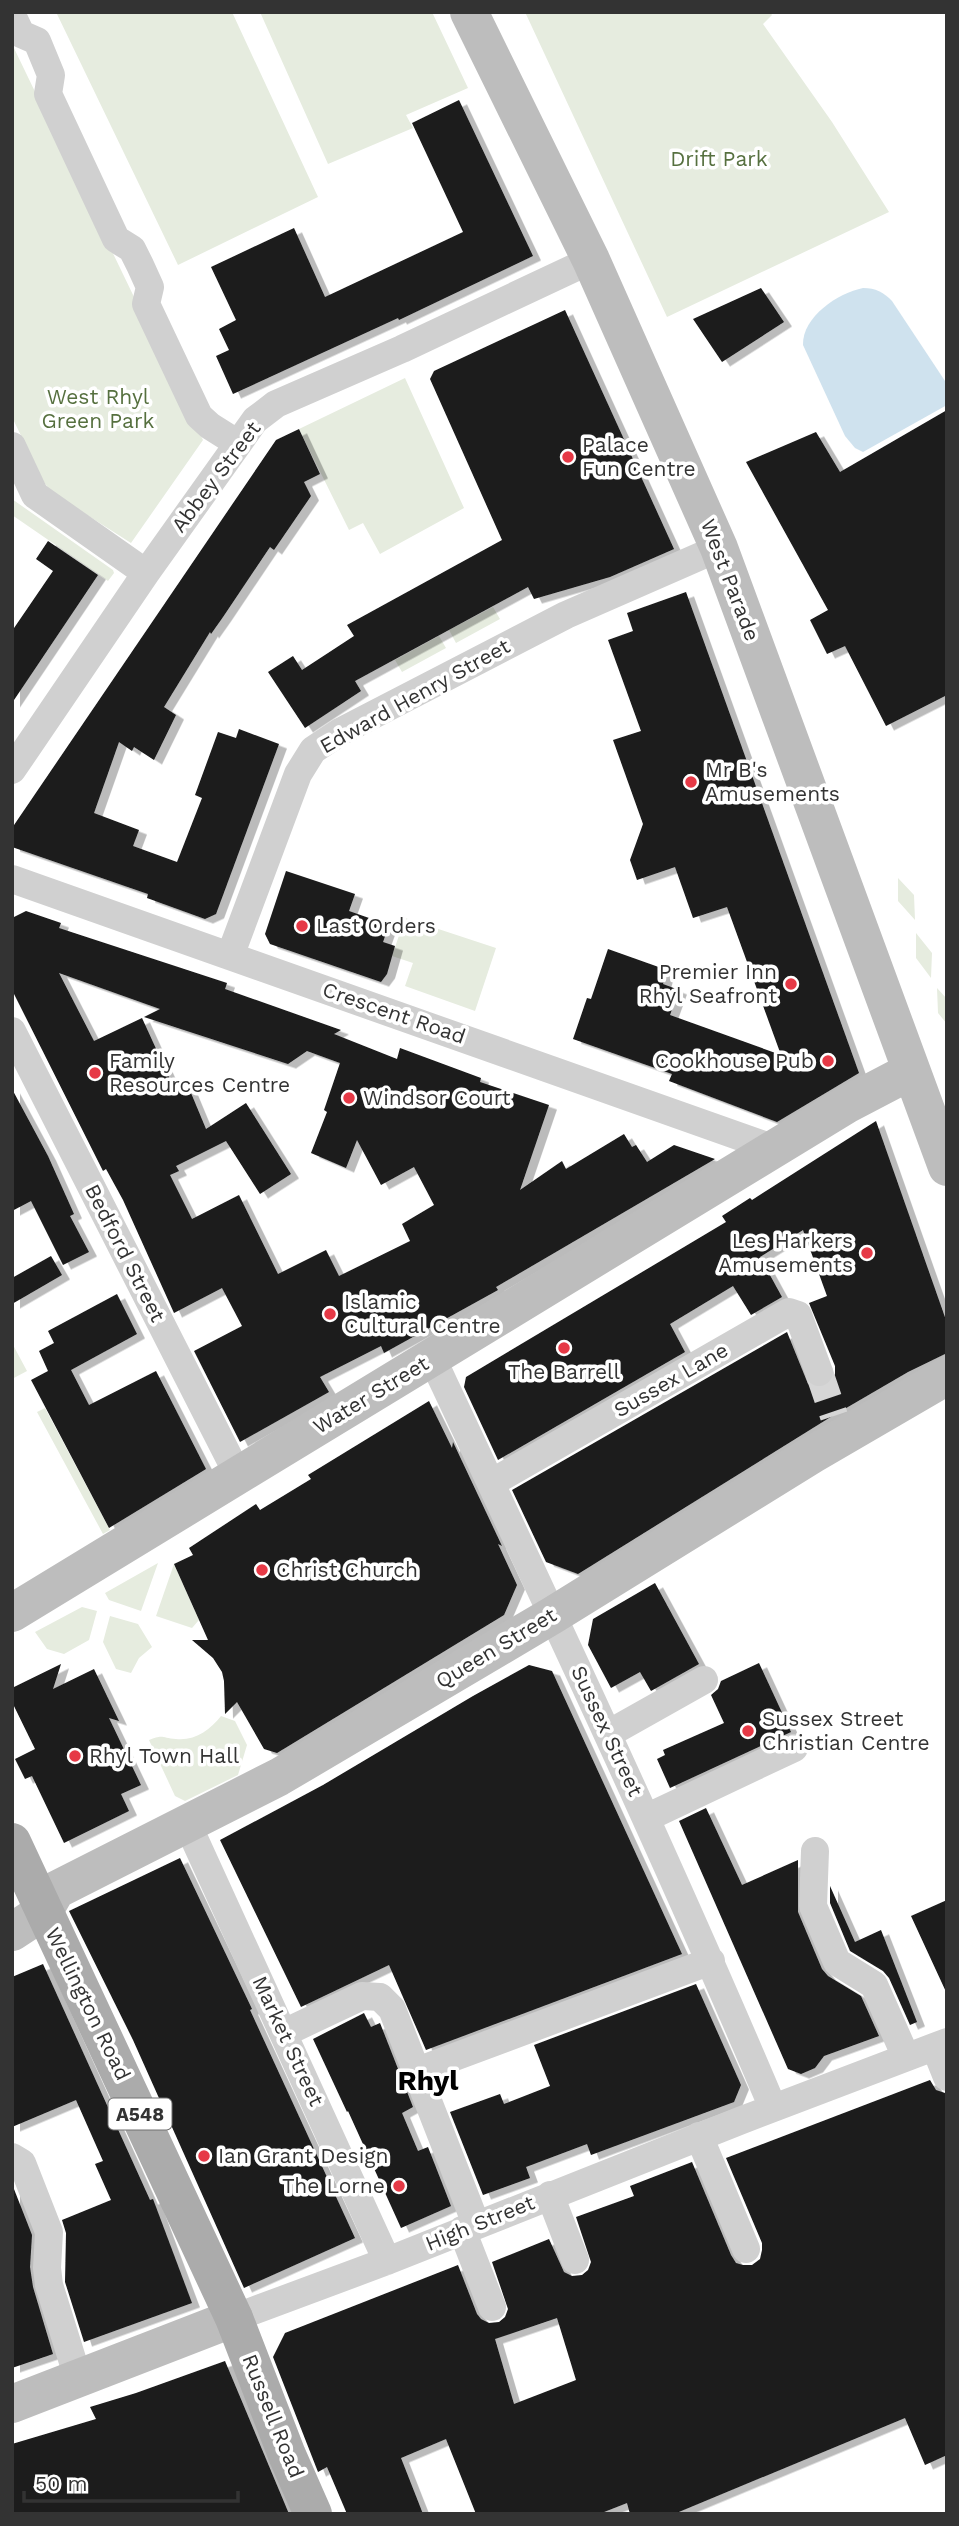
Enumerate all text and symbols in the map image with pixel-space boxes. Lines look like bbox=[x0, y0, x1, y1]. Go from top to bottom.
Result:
park label: Drift Park bbox=[670, 146, 768, 171]
park label: West Rhyl Green Park bbox=[41, 384, 155, 433]
street label: Abbey Street bbox=[166, 416, 266, 537]
place label: Palace Fun Centre bbox=[582, 432, 696, 481]
marker: Palace Fun Centre bbox=[560, 449, 576, 465]
street label: West Parade bbox=[696, 515, 765, 644]
street label: Edward Henry Street bbox=[315, 633, 514, 758]
place label: Mr B's Amusements bbox=[705, 757, 840, 806]
marker: Mr B's Amusements bbox=[683, 774, 699, 790]
place label: Last Orders bbox=[316, 913, 436, 938]
marker: Last Orders bbox=[294, 918, 310, 934]
place label: Premier Inn Rhyl Seafront bbox=[639, 959, 777, 1008]
street label: Crescent Road bbox=[319, 976, 469, 1049]
marker: Premier Inn Rhyl Seafront bbox=[783, 976, 799, 992]
place label: Family Resources Centre bbox=[109, 1048, 290, 1097]
place label: Cookhouse Pub bbox=[655, 1048, 814, 1073]
marker: Cookhouse Pub bbox=[820, 1053, 836, 1069]
marker: Family Resources Centre bbox=[87, 1065, 103, 1081]
place label: Windsor Court bbox=[363, 1085, 511, 1110]
marker: Windsor Court bbox=[341, 1090, 357, 1106]
street label: Bedford Street bbox=[80, 1180, 171, 1326]
place label: Les Harkers Amusements bbox=[718, 1228, 853, 1277]
marker: Les Harkers Amusements bbox=[859, 1245, 875, 1261]
place label: Islamic Cultural Centre bbox=[344, 1289, 501, 1338]
marker: Islamic Cultural Centre bbox=[322, 1306, 338, 1322]
street label: Sussex Lane bbox=[609, 1337, 732, 1422]
marker: The Barrell bbox=[556, 1340, 572, 1356]
street label: Water Street bbox=[309, 1350, 433, 1439]
place label: The Barrell bbox=[508, 1359, 621, 1384]
place label: Christ Church bbox=[276, 1557, 418, 1582]
marker: Christ Church bbox=[254, 1562, 270, 1578]
street label: Queen Street bbox=[431, 1602, 561, 1693]
street label: Sussex Street bbox=[566, 1661, 649, 1800]
place label: Sussex Street Christian Centre bbox=[762, 1706, 930, 1755]
marker: Sussex Street Christian Centre bbox=[740, 1723, 756, 1739]
place label: Rhyl Town Hall bbox=[89, 1743, 240, 1768]
marker: Rhyl Town Hall bbox=[67, 1748, 83, 1764]
street label: Wellington Road bbox=[41, 1923, 136, 2084]
street label: Market Street bbox=[247, 1972, 330, 2110]
district label: Rhyl bbox=[398, 2064, 459, 2097]
road number: A548 bbox=[108, 2098, 172, 2130]
place label: Ian Grant Design bbox=[218, 2143, 388, 2168]
marker: Ian Grant Design bbox=[196, 2148, 212, 2164]
place label: The Lorne bbox=[282, 2173, 385, 2198]
marker: The Lorne bbox=[391, 2178, 407, 2194]
street label: High Street bbox=[422, 2189, 538, 2256]
street label: Russell Road bbox=[237, 2350, 310, 2481]
scale bar bbox=[24, 2460, 238, 2504]
text: 50 m bbox=[35, 2471, 87, 2496]

